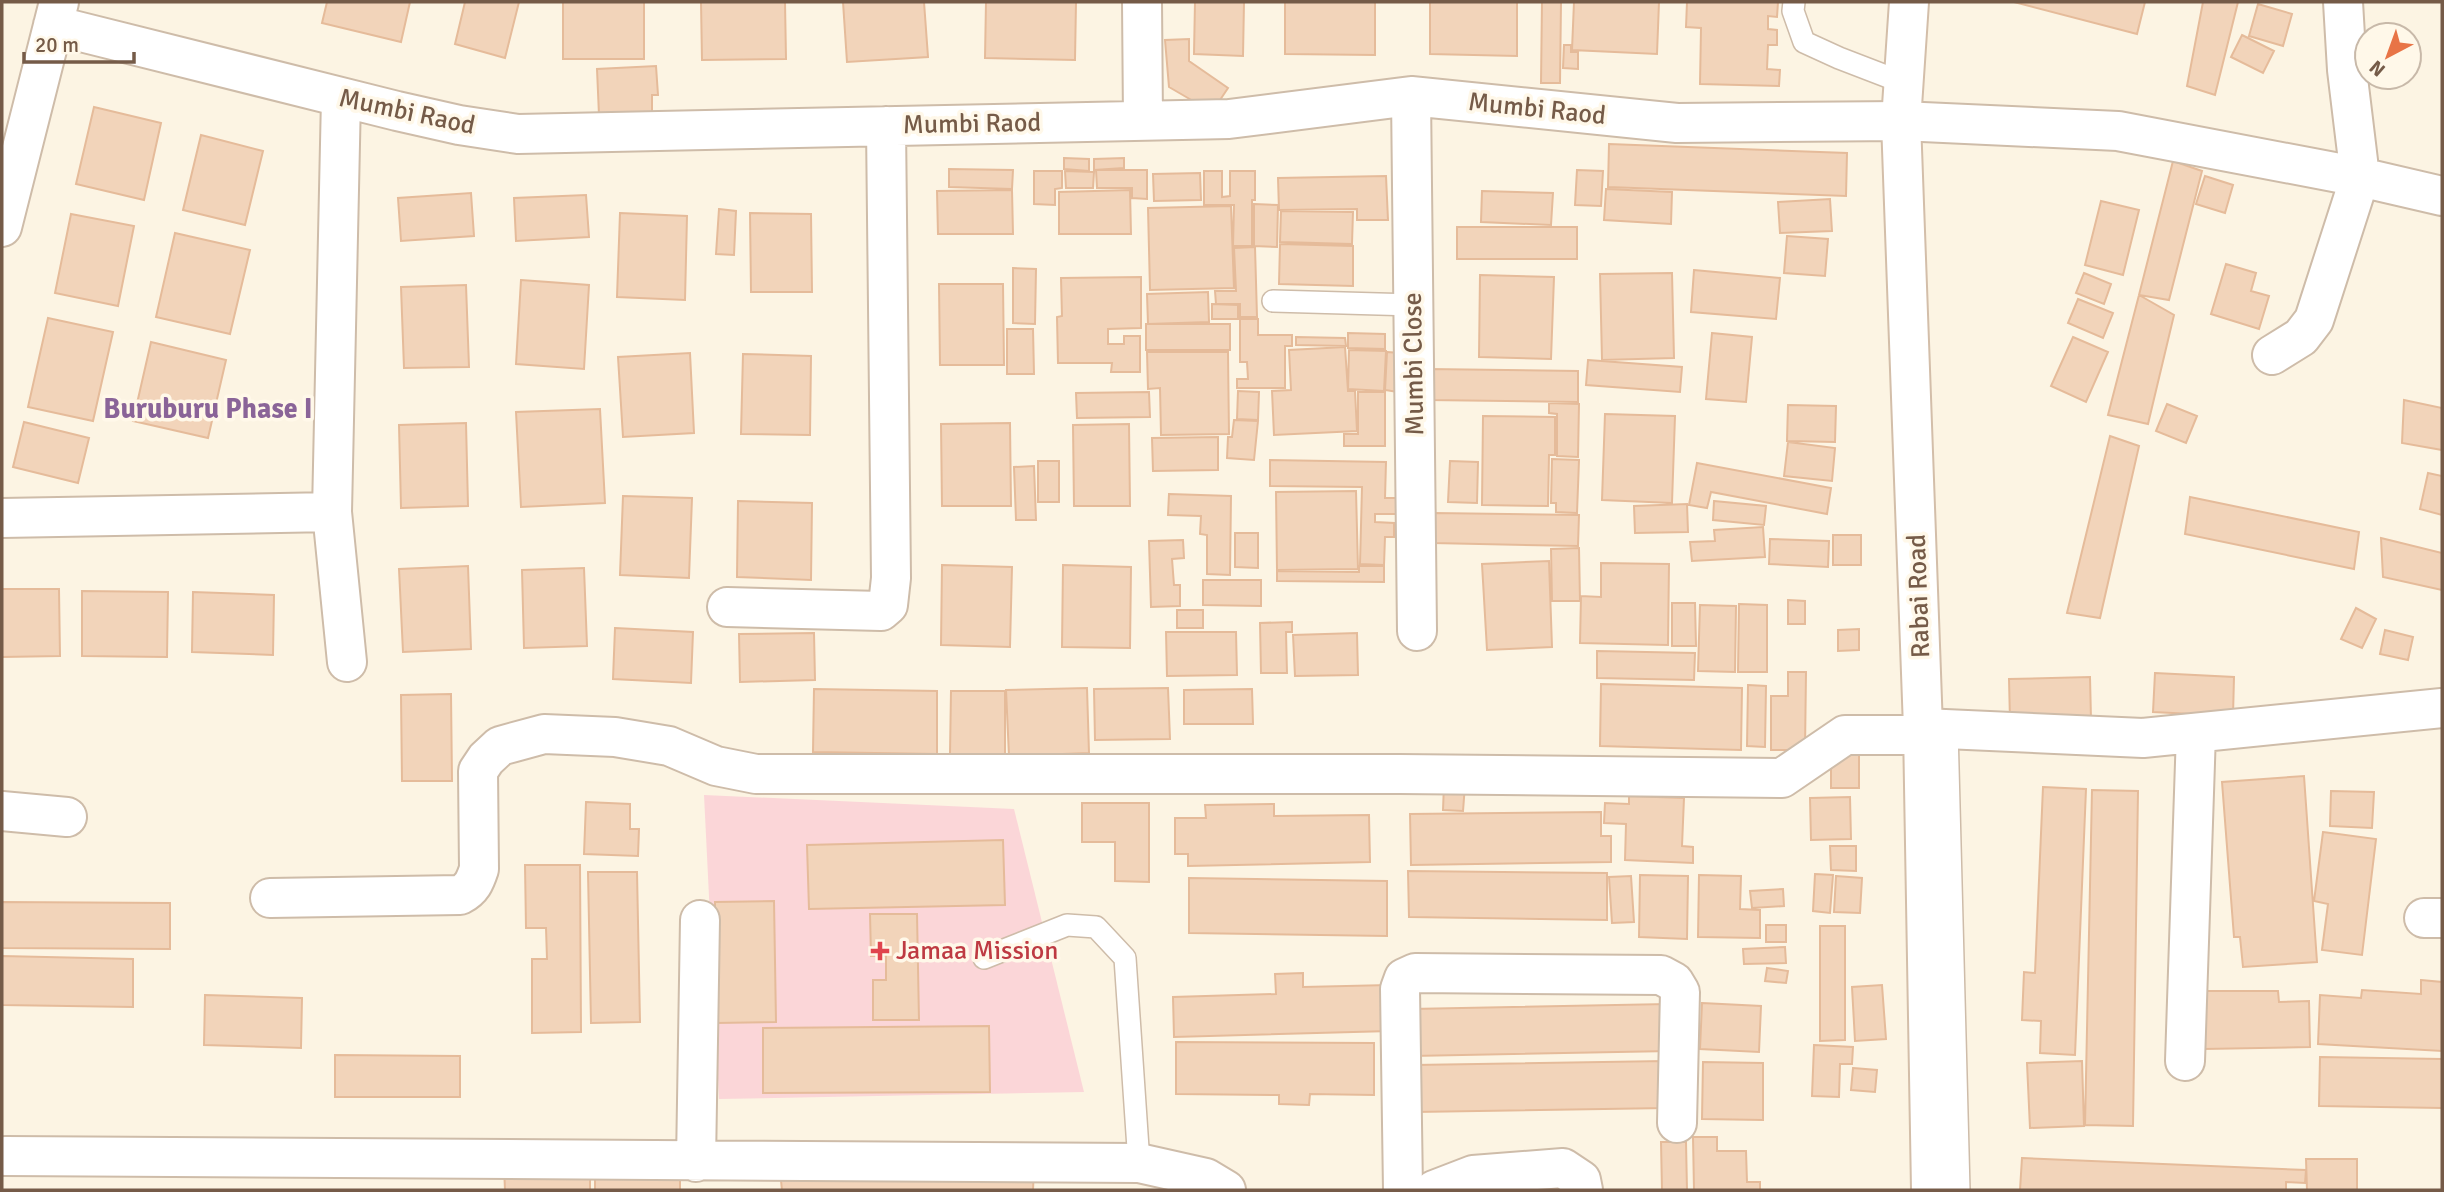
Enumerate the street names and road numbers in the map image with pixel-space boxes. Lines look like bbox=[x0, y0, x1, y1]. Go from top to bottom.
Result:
street label: Mumbi Raod bbox=[336, 82, 478, 142]
street label: Mumbi Raod bbox=[1467, 86, 1607, 132]
street label: Mumbi Raod bbox=[903, 107, 1041, 141]
street label: Mumbi Close bbox=[1397, 292, 1431, 436]
street label: Rabai Road bbox=[1901, 533, 1937, 659]

